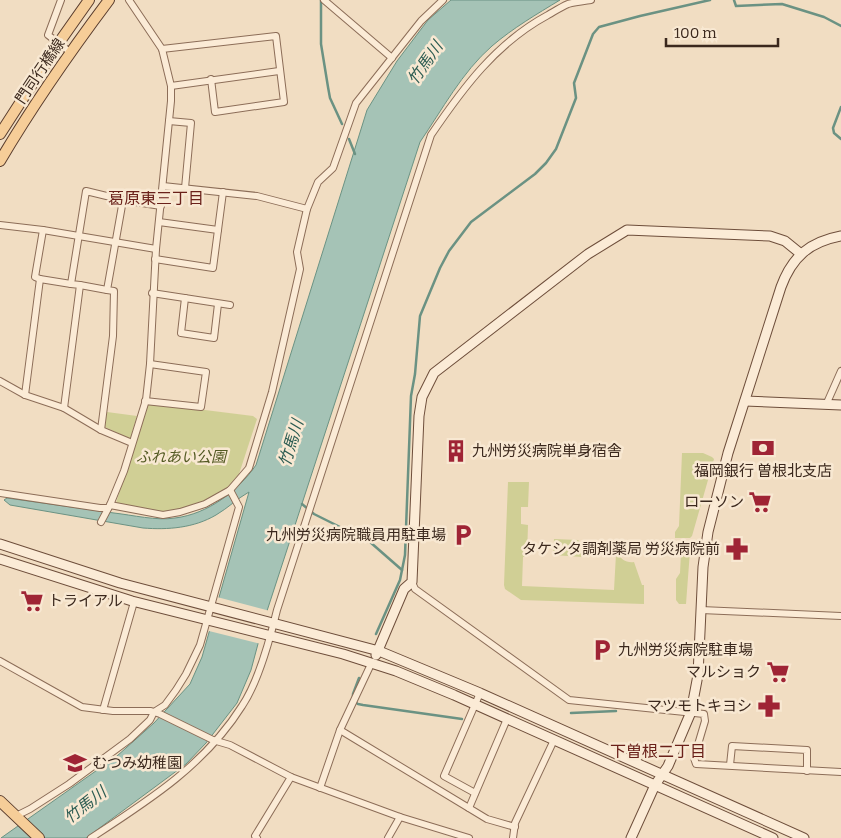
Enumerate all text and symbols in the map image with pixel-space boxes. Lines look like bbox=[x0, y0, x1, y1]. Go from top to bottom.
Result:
scale bar bbox=[666, 15, 778, 47]
text: 100 m bbox=[674, 24, 717, 42]
street label: 門司行橋線 bbox=[12, 35, 68, 107]
water label: 竹馬川 bbox=[403, 36, 448, 88]
district label: 葛原東三丁目 bbox=[108, 189, 204, 208]
water label: 竹馬川 bbox=[275, 415, 308, 469]
bank icon: 福岡銀行 曽根北支店 bbox=[750, 435, 776, 461]
building icon: 九州労災病院単身宿舎 bbox=[443, 438, 469, 464]
place label: 九州労災病院単身宿舎 bbox=[472, 442, 622, 460]
park label: ふれあい公園 bbox=[136, 448, 228, 466]
place label: 福岡銀行 曽根北支店 bbox=[694, 462, 832, 480]
supermarket icon: ローソン bbox=[747, 489, 773, 515]
place label: ローソン bbox=[684, 493, 744, 511]
parking icon: 九州労災病院職員用駐車場 bbox=[450, 522, 476, 548]
place label: 九州労災病院職員用駐車場 bbox=[266, 526, 446, 544]
pharmacy icon: タケシタ調剤薬局 労災病院前 bbox=[724, 536, 750, 562]
place label: タケシタ調剤薬局 労災病院前 bbox=[522, 540, 720, 558]
supermarket icon: トライアル bbox=[19, 588, 45, 614]
place label: トライアル bbox=[48, 592, 123, 610]
parking icon: 九州労災病院駐車場 bbox=[589, 637, 615, 663]
place label: 九州労災病院駐車場 bbox=[618, 641, 753, 659]
supermarket icon: マルショク bbox=[765, 659, 791, 685]
place label: マルショク bbox=[686, 663, 761, 681]
pharmacy icon: マツモトキヨシ bbox=[756, 693, 782, 719]
place label: マツモトキヨシ bbox=[647, 697, 752, 715]
district label: 下曽根二丁目 bbox=[610, 742, 706, 761]
school or university icon: むつみ幼稚園 bbox=[62, 750, 88, 776]
place label: むつみ幼稚園 bbox=[92, 754, 182, 772]
water label: 竹馬川 bbox=[60, 782, 111, 827]

